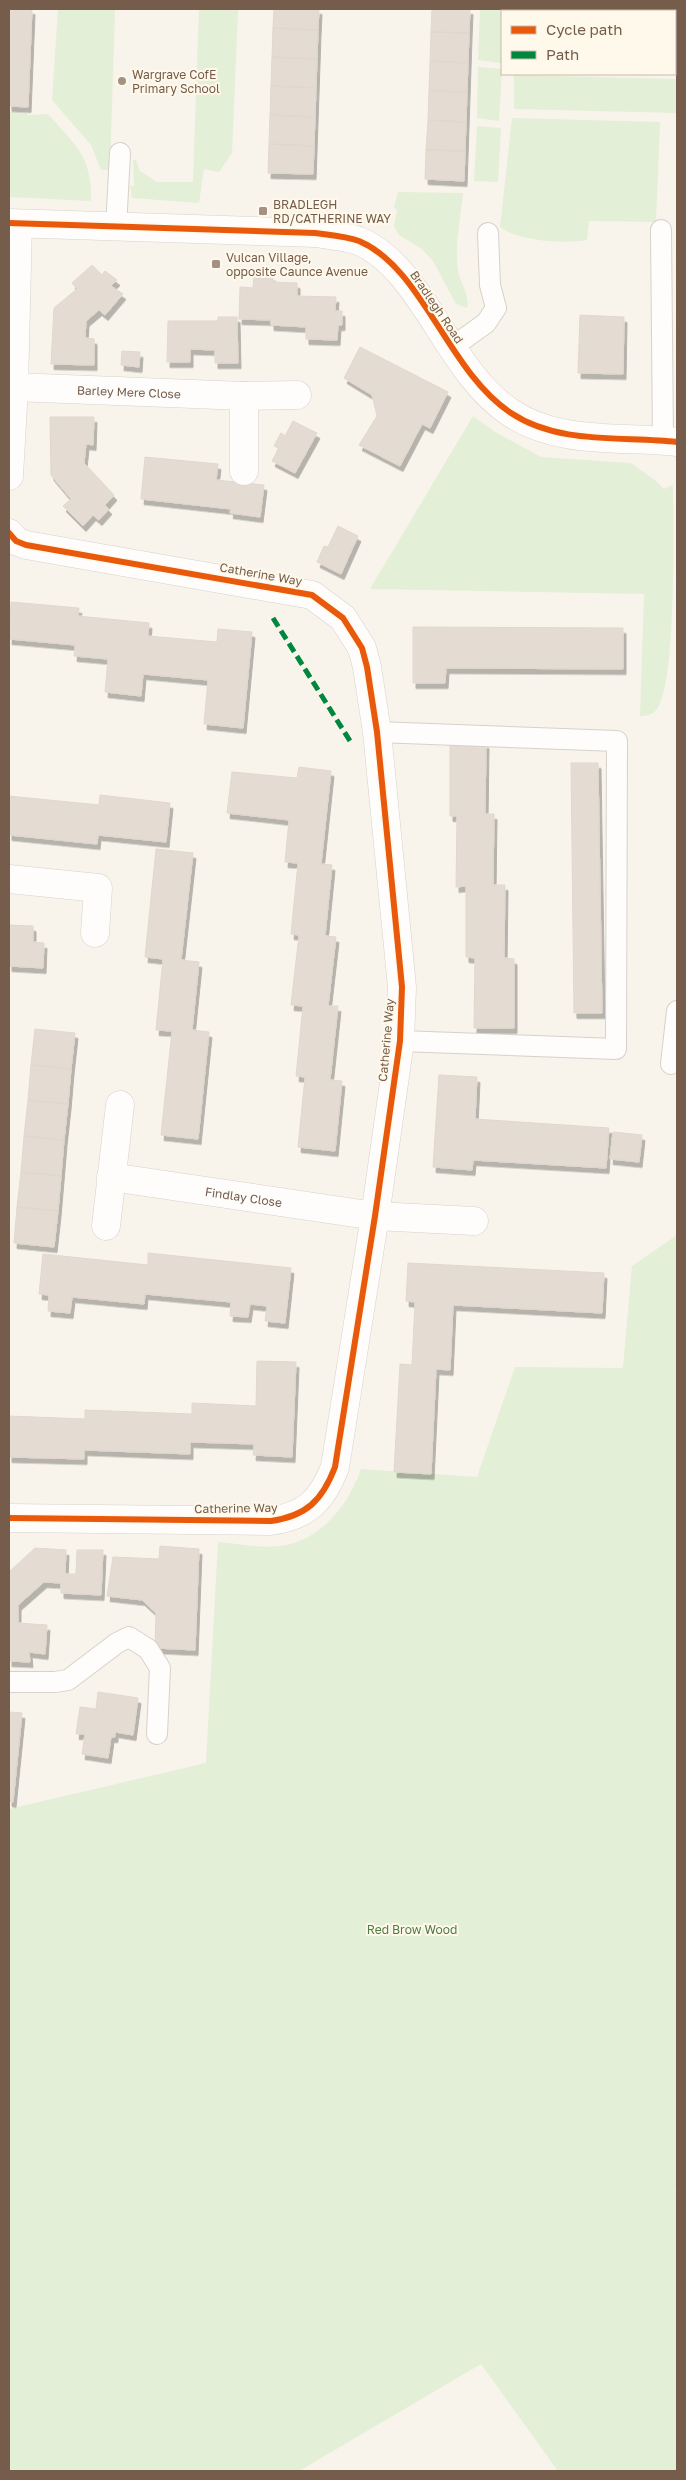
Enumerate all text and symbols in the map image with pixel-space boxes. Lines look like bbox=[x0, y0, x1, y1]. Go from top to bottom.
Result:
legend bbox=[501, 10, 676, 75]
text: Cycle path bbox=[546, 20, 622, 38]
text: Path bbox=[546, 45, 579, 63]
place label: Wargrave CofE Primary School bbox=[132, 67, 220, 96]
marker: Wargrave CofE Primary School bbox=[116, 75, 128, 87]
place label: BRADLEGH RD/CATHERINE WAY bbox=[273, 197, 391, 226]
marker: BRADLEGH RD/CATHERINE WAY bbox=[257, 205, 269, 217]
place label: Vulcan Village, opposite Caunce Avenue bbox=[226, 250, 368, 279]
marker: Vulcan Village, opposite Caunce Avenue bbox=[210, 258, 222, 270]
street label: Bradlegh Road bbox=[407, 268, 467, 346]
street label: Barley Mere Close bbox=[77, 382, 181, 401]
street label: Catherine Way bbox=[219, 559, 304, 589]
street label: Catherine Way bbox=[375, 997, 397, 1082]
street label: Findlay Close bbox=[204, 1183, 283, 1210]
street label: Catherine Way bbox=[194, 1500, 278, 1516]
park label: Red Brow Wood bbox=[367, 1922, 457, 1937]

